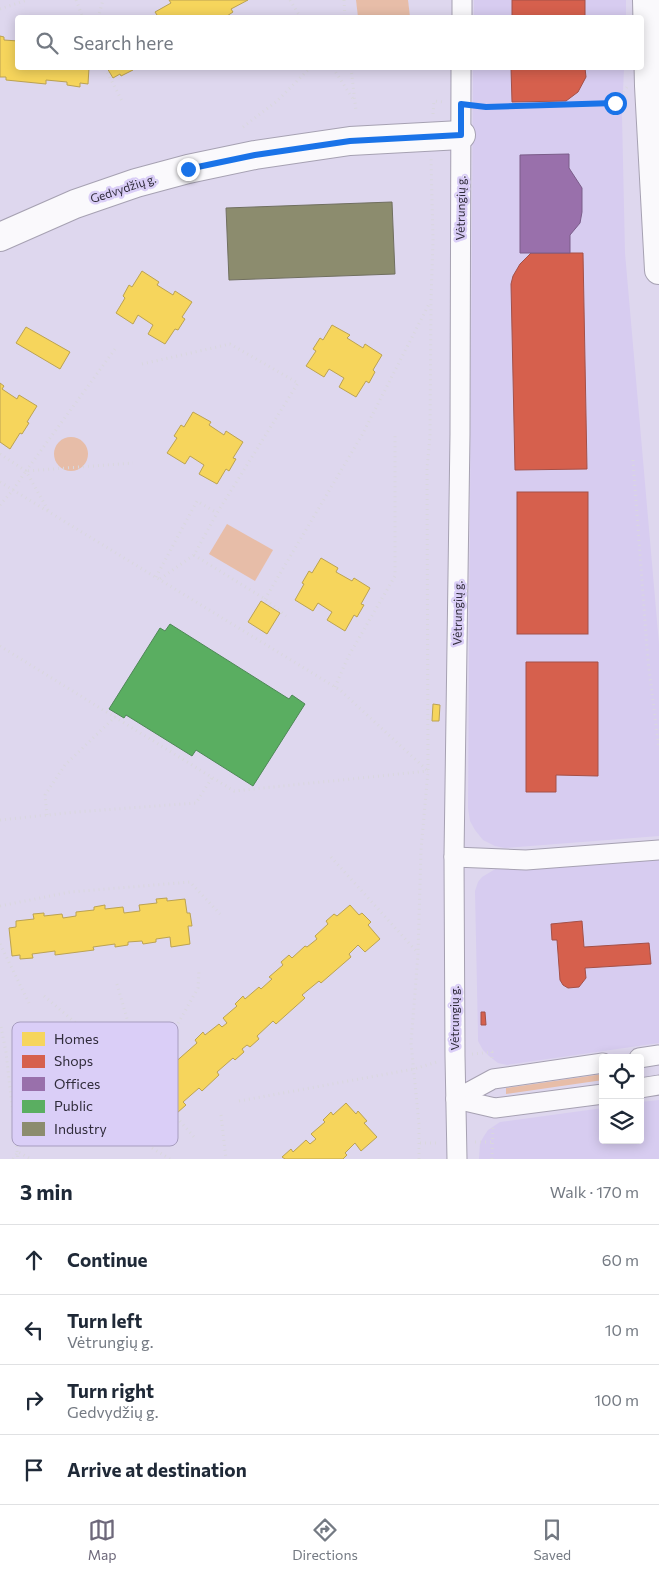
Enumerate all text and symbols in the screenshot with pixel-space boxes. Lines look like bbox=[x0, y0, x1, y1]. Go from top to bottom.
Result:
search box bbox=[15, 15, 644, 70]
icon: search bbox=[33, 29, 61, 57]
text: Search here bbox=[73, 31, 173, 54]
route start bbox=[604, 92, 627, 115]
route end bbox=[177, 158, 200, 181]
street label: Gedvydžių g. bbox=[88, 171, 158, 205]
street label: Vėtrungių g. bbox=[452, 175, 468, 241]
street label: Vėtrungių g. bbox=[449, 580, 465, 646]
street label: Vėtrungių g. bbox=[447, 985, 461, 1050]
legend bbox=[12, 1022, 178, 1146]
text: Homes bbox=[54, 1030, 99, 1047]
text: Shops bbox=[54, 1052, 93, 1069]
map controls bbox=[599, 1054, 644, 1144]
button: locate bbox=[599, 1054, 644, 1099]
text: Offices bbox=[54, 1075, 100, 1092]
text: Public bbox=[54, 1097, 93, 1114]
button: layers bbox=[599, 1099, 644, 1144]
text: Industry bbox=[54, 1120, 107, 1137]
text: 3 min bbox=[20, 1179, 73, 1204]
text: Walk · 170 m bbox=[550, 1182, 639, 1201]
icon: ahead bbox=[20, 1246, 48, 1274]
text: Continue bbox=[67, 1248, 147, 1271]
text: 60 m bbox=[602, 1250, 639, 1269]
text: Turn left bbox=[67, 1309, 142, 1332]
icon: left bbox=[20, 1316, 48, 1344]
text: 10 m bbox=[605, 1320, 639, 1339]
text: Vėtrungių g. bbox=[67, 1332, 153, 1351]
text: Turn right bbox=[67, 1379, 154, 1402]
icon: right bbox=[20, 1386, 48, 1414]
text: 100 m bbox=[594, 1390, 639, 1409]
text: Gedvydžių g. bbox=[67, 1402, 158, 1421]
icon: arrive bbox=[20, 1456, 48, 1484]
text: Arrive at destination bbox=[67, 1458, 247, 1481]
tab: Map bbox=[88, 1516, 117, 1563]
tab: Directions bbox=[292, 1516, 358, 1563]
tab: Saved bbox=[533, 1516, 571, 1563]

